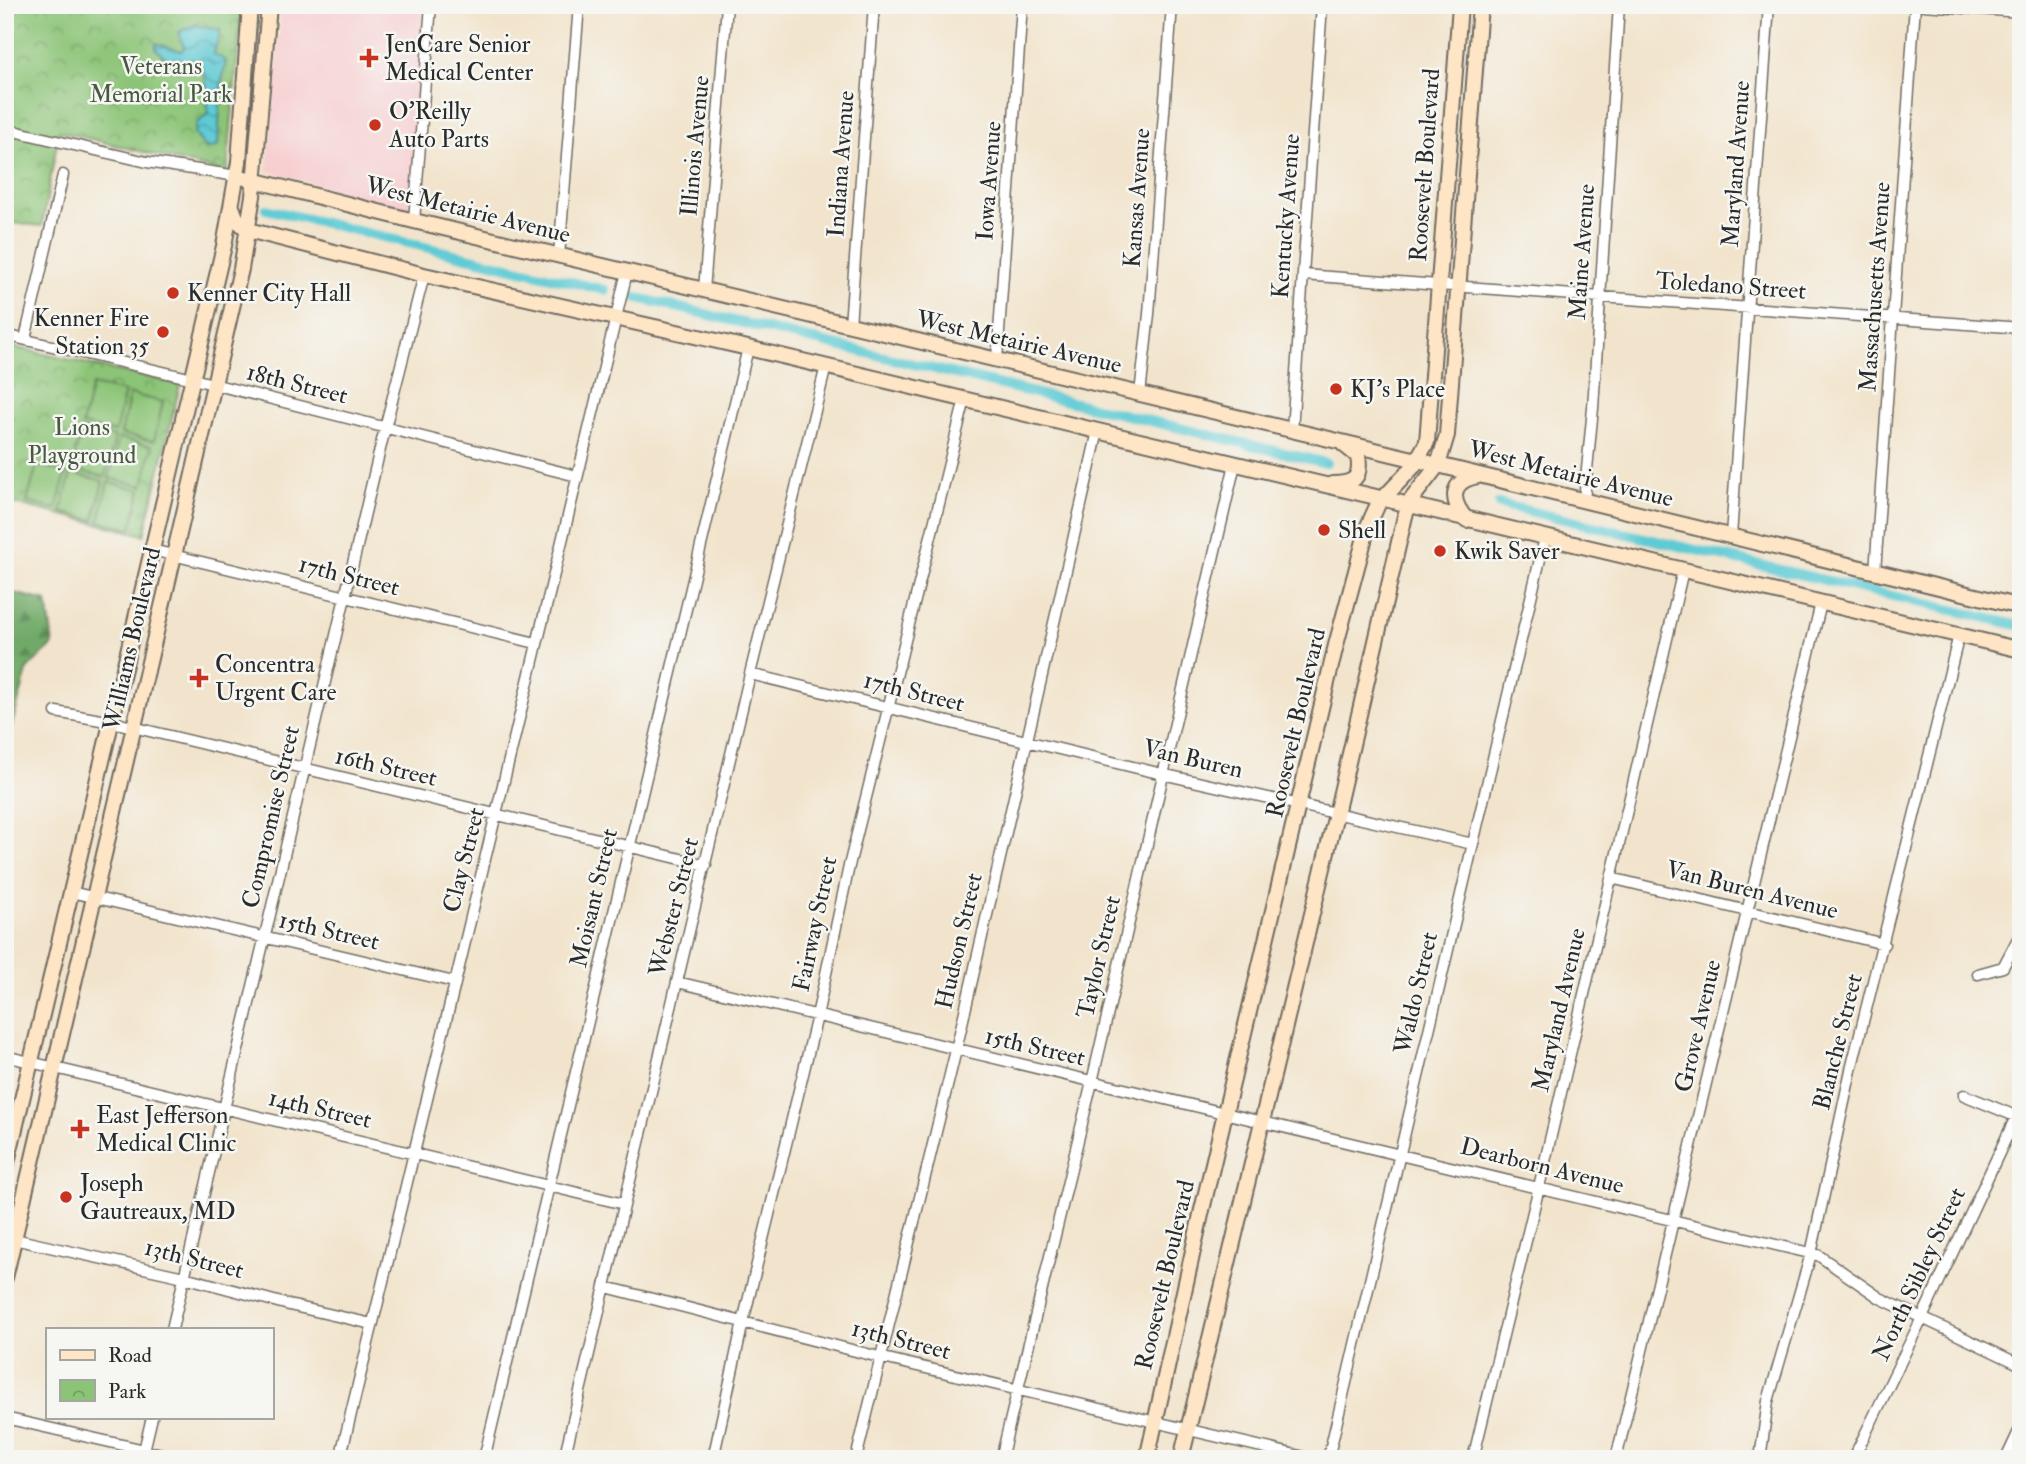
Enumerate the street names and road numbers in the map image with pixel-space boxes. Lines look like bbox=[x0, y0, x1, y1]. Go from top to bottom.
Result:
street label: Roosevelt Boulevard bbox=[1403, 67, 1447, 263]
street label: Illinois Avenue bbox=[673, 74, 717, 218]
street label: Maryland Avenue bbox=[1715, 80, 1757, 248]
street label: Indiana Avenue bbox=[820, 90, 862, 238]
street label: Iowa Avenue bbox=[969, 120, 1009, 242]
street label: Kansas Avenue bbox=[1117, 127, 1157, 269]
street label: Kentucky Avenue bbox=[1265, 133, 1307, 299]
street label: West Metairie Avenue bbox=[361, 169, 574, 250]
street label: Massachusetts Avenue bbox=[1852, 181, 1898, 393]
street label: Maine Avenue bbox=[1562, 183, 1602, 321]
street label: Toledano Street bbox=[1655, 265, 1807, 307]
street label: West Metairie Avenue bbox=[912, 303, 1125, 381]
street label: 18th Street bbox=[243, 356, 351, 412]
street label: West Metairie Avenue bbox=[1464, 433, 1677, 514]
street label: Williams Boulevard bbox=[96, 544, 168, 735]
street label: 17th Street bbox=[295, 549, 403, 604]
street label: Roosevelt Boulevard bbox=[1259, 625, 1333, 821]
street label: 17th Street bbox=[860, 665, 968, 720]
street label: Compromise Street bbox=[235, 723, 307, 911]
street label: Van Buren bbox=[1140, 732, 1246, 786]
street label: 16th Street bbox=[332, 740, 440, 794]
street label: Clay Street bbox=[436, 804, 492, 916]
street label: Moisant Street bbox=[563, 825, 625, 970]
street label: Webster Street bbox=[642, 834, 706, 981]
street label: Fairway Street bbox=[786, 853, 844, 994]
street label: Van Buren Avenue bbox=[1663, 854, 1841, 926]
street label: Hudson Street bbox=[928, 870, 990, 1012]
street label: Taylor Street bbox=[1070, 893, 1128, 1021]
street label: 15th Street bbox=[276, 904, 383, 958]
street label: Maryland Avenue bbox=[1525, 925, 1593, 1095]
street label: Waldo Street bbox=[1387, 929, 1445, 1058]
street label: Grove Avenue bbox=[1668, 957, 1728, 1095]
street label: Blanche Street bbox=[1806, 971, 1870, 1113]
street label: 15th Street bbox=[982, 1020, 1089, 1074]
street label: 14th Street bbox=[265, 1082, 375, 1136]
street label: Dearborn Avenue bbox=[1457, 1131, 1627, 1201]
street label: Roosevelt Boulevard bbox=[1128, 1177, 1202, 1373]
street label: North Sibley Street bbox=[1865, 1182, 1973, 1366]
street label: 13th Street bbox=[141, 1232, 247, 1286]
street label: 13th Street bbox=[848, 1313, 954, 1367]

